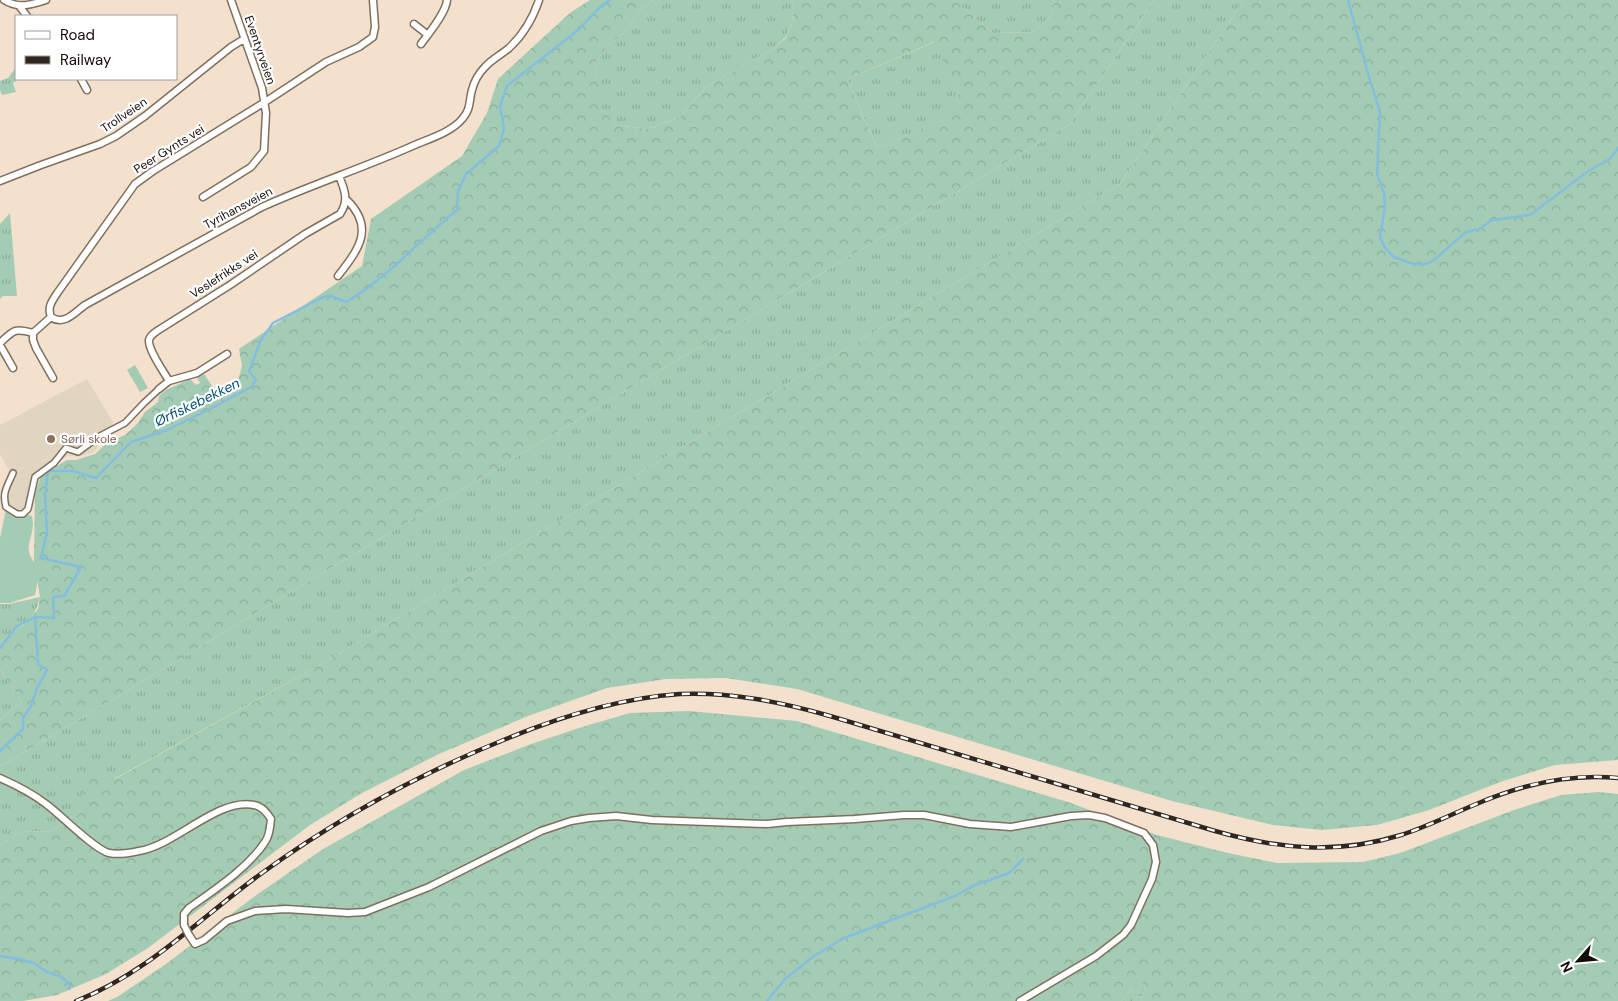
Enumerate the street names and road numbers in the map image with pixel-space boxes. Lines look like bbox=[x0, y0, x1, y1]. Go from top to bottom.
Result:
street label: Eventyrveien bbox=[241, 13, 279, 87]
street label: Trollveien bbox=[98, 94, 150, 136]
street label: Peer Gynts vei bbox=[131, 121, 207, 177]
street label: Tyrihansveien bbox=[201, 183, 275, 233]
street label: Veslefrikks vei bbox=[187, 246, 261, 302]

